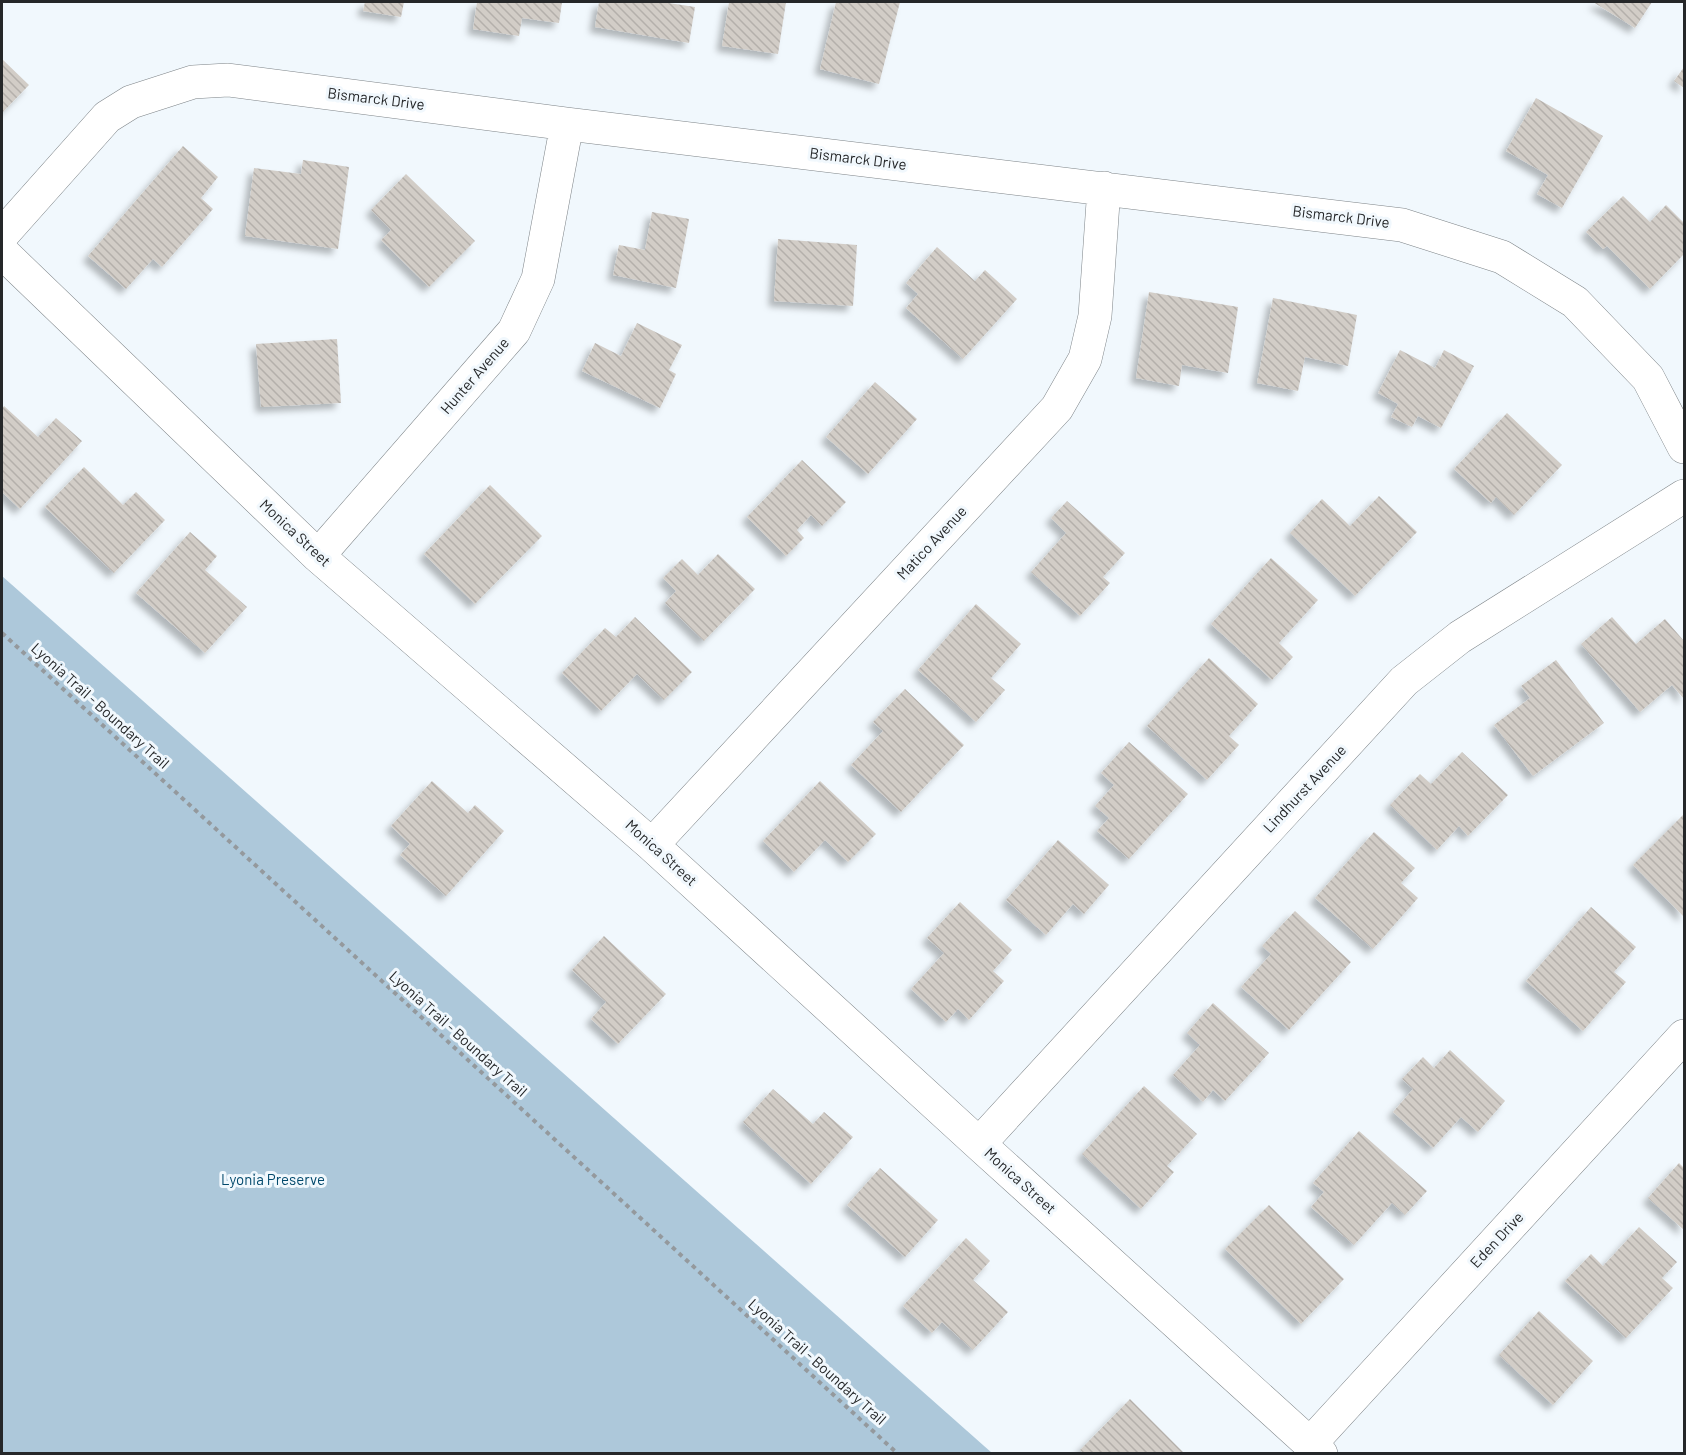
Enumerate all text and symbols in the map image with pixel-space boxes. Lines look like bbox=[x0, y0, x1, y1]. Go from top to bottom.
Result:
street label: Bismarck Drive bbox=[327, 83, 426, 113]
street label: Bismarck Drive bbox=[809, 143, 908, 173]
street label: Bismarck Drive bbox=[1292, 201, 1391, 231]
street label: Hunter Avenue bbox=[436, 333, 512, 417]
street label: Monica Street bbox=[257, 495, 335, 570]
street label: Matico Avenue bbox=[893, 502, 970, 583]
street label: Lyonia Trail - Boundary Trail bbox=[28, 639, 173, 772]
street label: Lindhurst Avenue bbox=[1259, 741, 1350, 836]
street label: Monica Street bbox=[622, 815, 701, 889]
street label: Lyonia Trail - Boundary Trail bbox=[386, 967, 531, 1100]
street label: Monica Street bbox=[981, 1143, 1060, 1217]
park label: Lyonia Preserve bbox=[221, 1170, 325, 1188]
street label: Eden Drive bbox=[1466, 1208, 1527, 1271]
street label: Lyonia Trail - Boundary Trail bbox=[745, 1295, 890, 1428]

